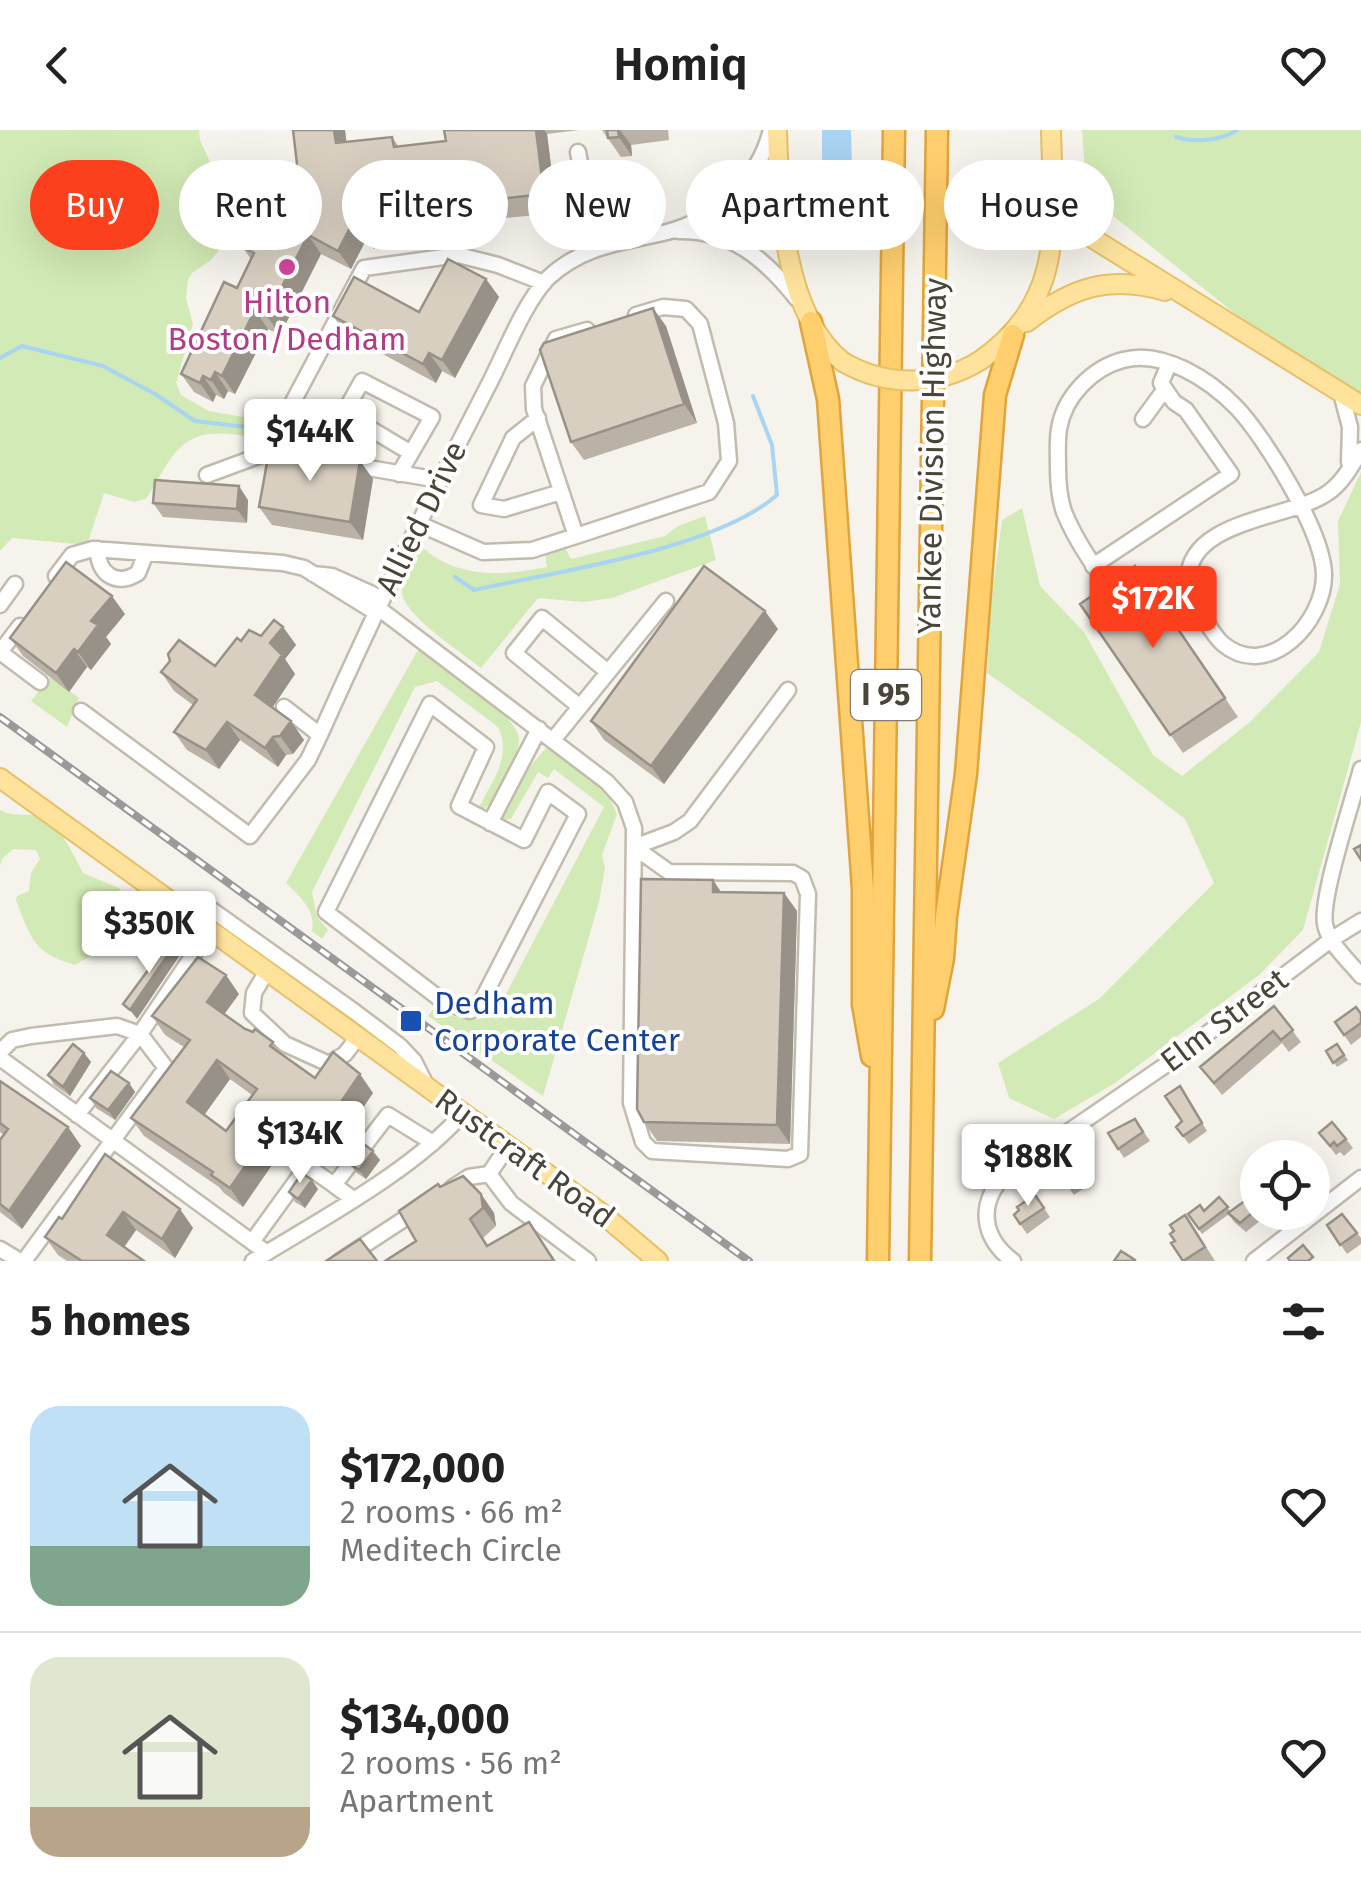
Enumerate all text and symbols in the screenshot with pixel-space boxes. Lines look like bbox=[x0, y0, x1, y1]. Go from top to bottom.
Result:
icon: back bbox=[30, 38, 85, 93]
text: Homiq bbox=[613, 38, 748, 92]
icon: heart bbox=[1276, 38, 1331, 93]
chip: Buy bbox=[30, 160, 159, 250]
chip: Rent bbox=[179, 160, 322, 250]
chip: Filters bbox=[342, 160, 508, 250]
chip: New bbox=[528, 160, 666, 250]
chip: Apartment bbox=[686, 160, 924, 250]
chip: House bbox=[944, 160, 1114, 250]
marker: Hilton Boston/Dedham bbox=[276, 256, 298, 278]
street label: Yankee Division Highway bbox=[910, 277, 954, 634]
place label: Hilton Boston/Dedham bbox=[167, 283, 407, 358]
pin: $144K bbox=[240, 399, 380, 484]
text: $144K bbox=[266, 412, 354, 450]
street label: Allied Drive bbox=[367, 435, 475, 601]
pin: $172K bbox=[1083, 566, 1223, 651]
text: $172K bbox=[1112, 579, 1194, 617]
road number: I 95 bbox=[851, 670, 921, 720]
pin: $350K bbox=[79, 891, 219, 976]
text: $350K bbox=[104, 904, 194, 942]
street label: Elm Street bbox=[1153, 960, 1295, 1080]
place label: Dedham Corporate Center bbox=[434, 984, 681, 1059]
marker: Dedham Corporate Center bbox=[398, 1008, 424, 1034]
street label: Rustcraft Road bbox=[428, 1080, 622, 1236]
pin: $134K bbox=[230, 1101, 370, 1186]
text: $134K bbox=[257, 1114, 343, 1152]
pin: $188K bbox=[958, 1124, 1098, 1209]
text: $188K bbox=[984, 1137, 1072, 1175]
map controls bbox=[1240, 1140, 1330, 1230]
button: locate bbox=[1240, 1140, 1330, 1230]
icon: filters bbox=[1276, 1294, 1331, 1349]
text: 5 homes bbox=[30, 1296, 190, 1346]
text: $172,000 bbox=[340, 1443, 505, 1493]
icon: home bbox=[110, 1446, 230, 1566]
icon: heart bbox=[1276, 1479, 1331, 1534]
text: 2 rooms · 66 m² bbox=[340, 1493, 563, 1531]
text: Meditech Circle bbox=[340, 1531, 562, 1569]
text: $134,000 bbox=[340, 1694, 510, 1744]
icon: home bbox=[110, 1697, 230, 1817]
icon: heart bbox=[1276, 1730, 1331, 1785]
text: 2 rooms · 56 m² bbox=[340, 1744, 562, 1782]
text: Apartment bbox=[340, 1782, 494, 1820]

